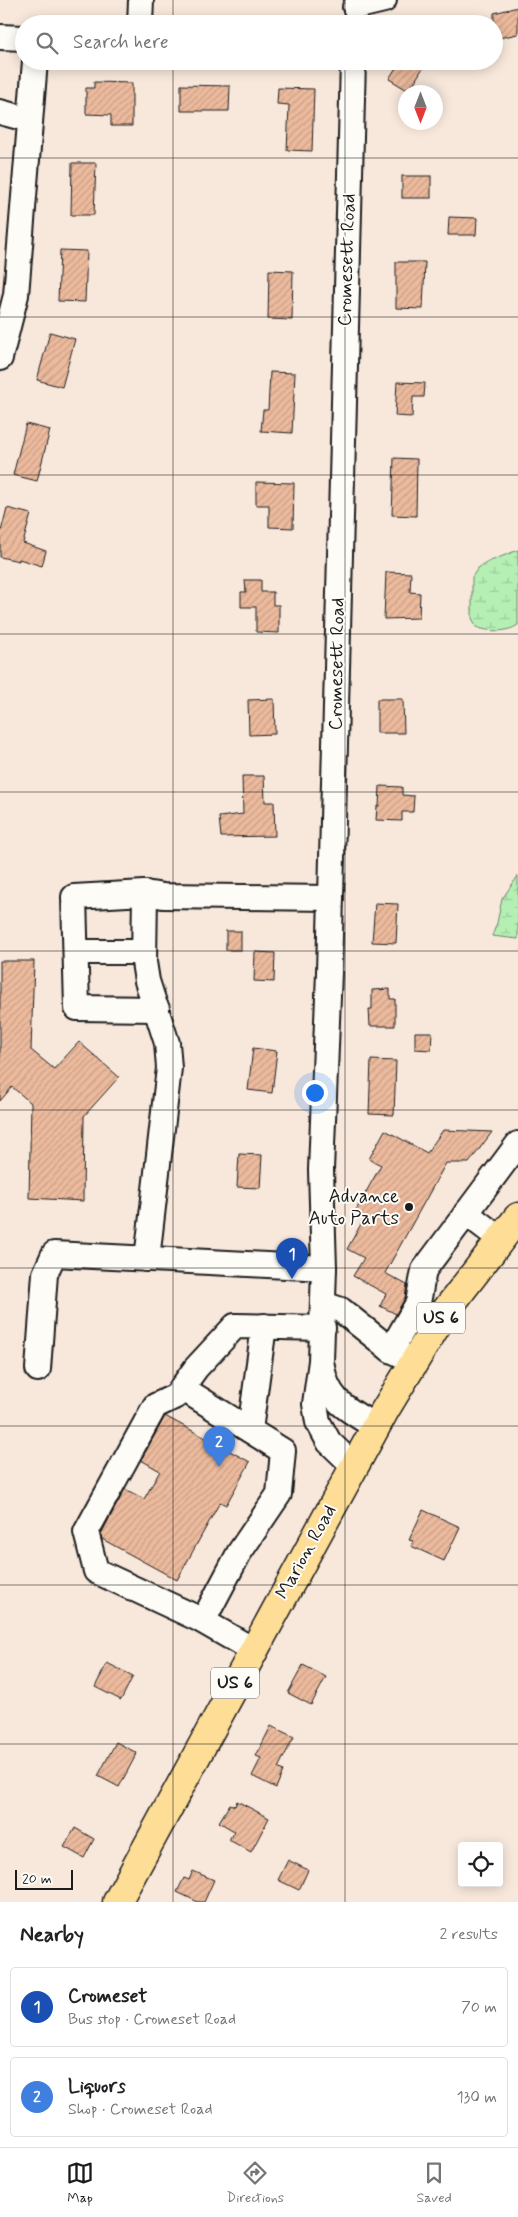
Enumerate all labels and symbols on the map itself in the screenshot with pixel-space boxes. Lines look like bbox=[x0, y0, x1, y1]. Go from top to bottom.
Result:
north arrow bbox=[398, 85, 443, 130]
street label: Cromesett Road bbox=[332, 193, 362, 327]
street label: Cromesett Road bbox=[323, 597, 351, 731]
your location bbox=[302, 1080, 328, 1106]
place label: Advance Auto Parts bbox=[309, 1184, 399, 1231]
marker: Advance Auto Parts bbox=[403, 1201, 415, 1213]
pin: 1 bbox=[276, 1238, 308, 1279]
road number: US 6 bbox=[417, 1302, 465, 1334]
pin: 2 bbox=[203, 1426, 235, 1467]
street label: Marion Road bbox=[270, 1500, 342, 1604]
road number: US 6 bbox=[211, 1668, 259, 1699]
scale bar bbox=[15, 1867, 72, 1890]

